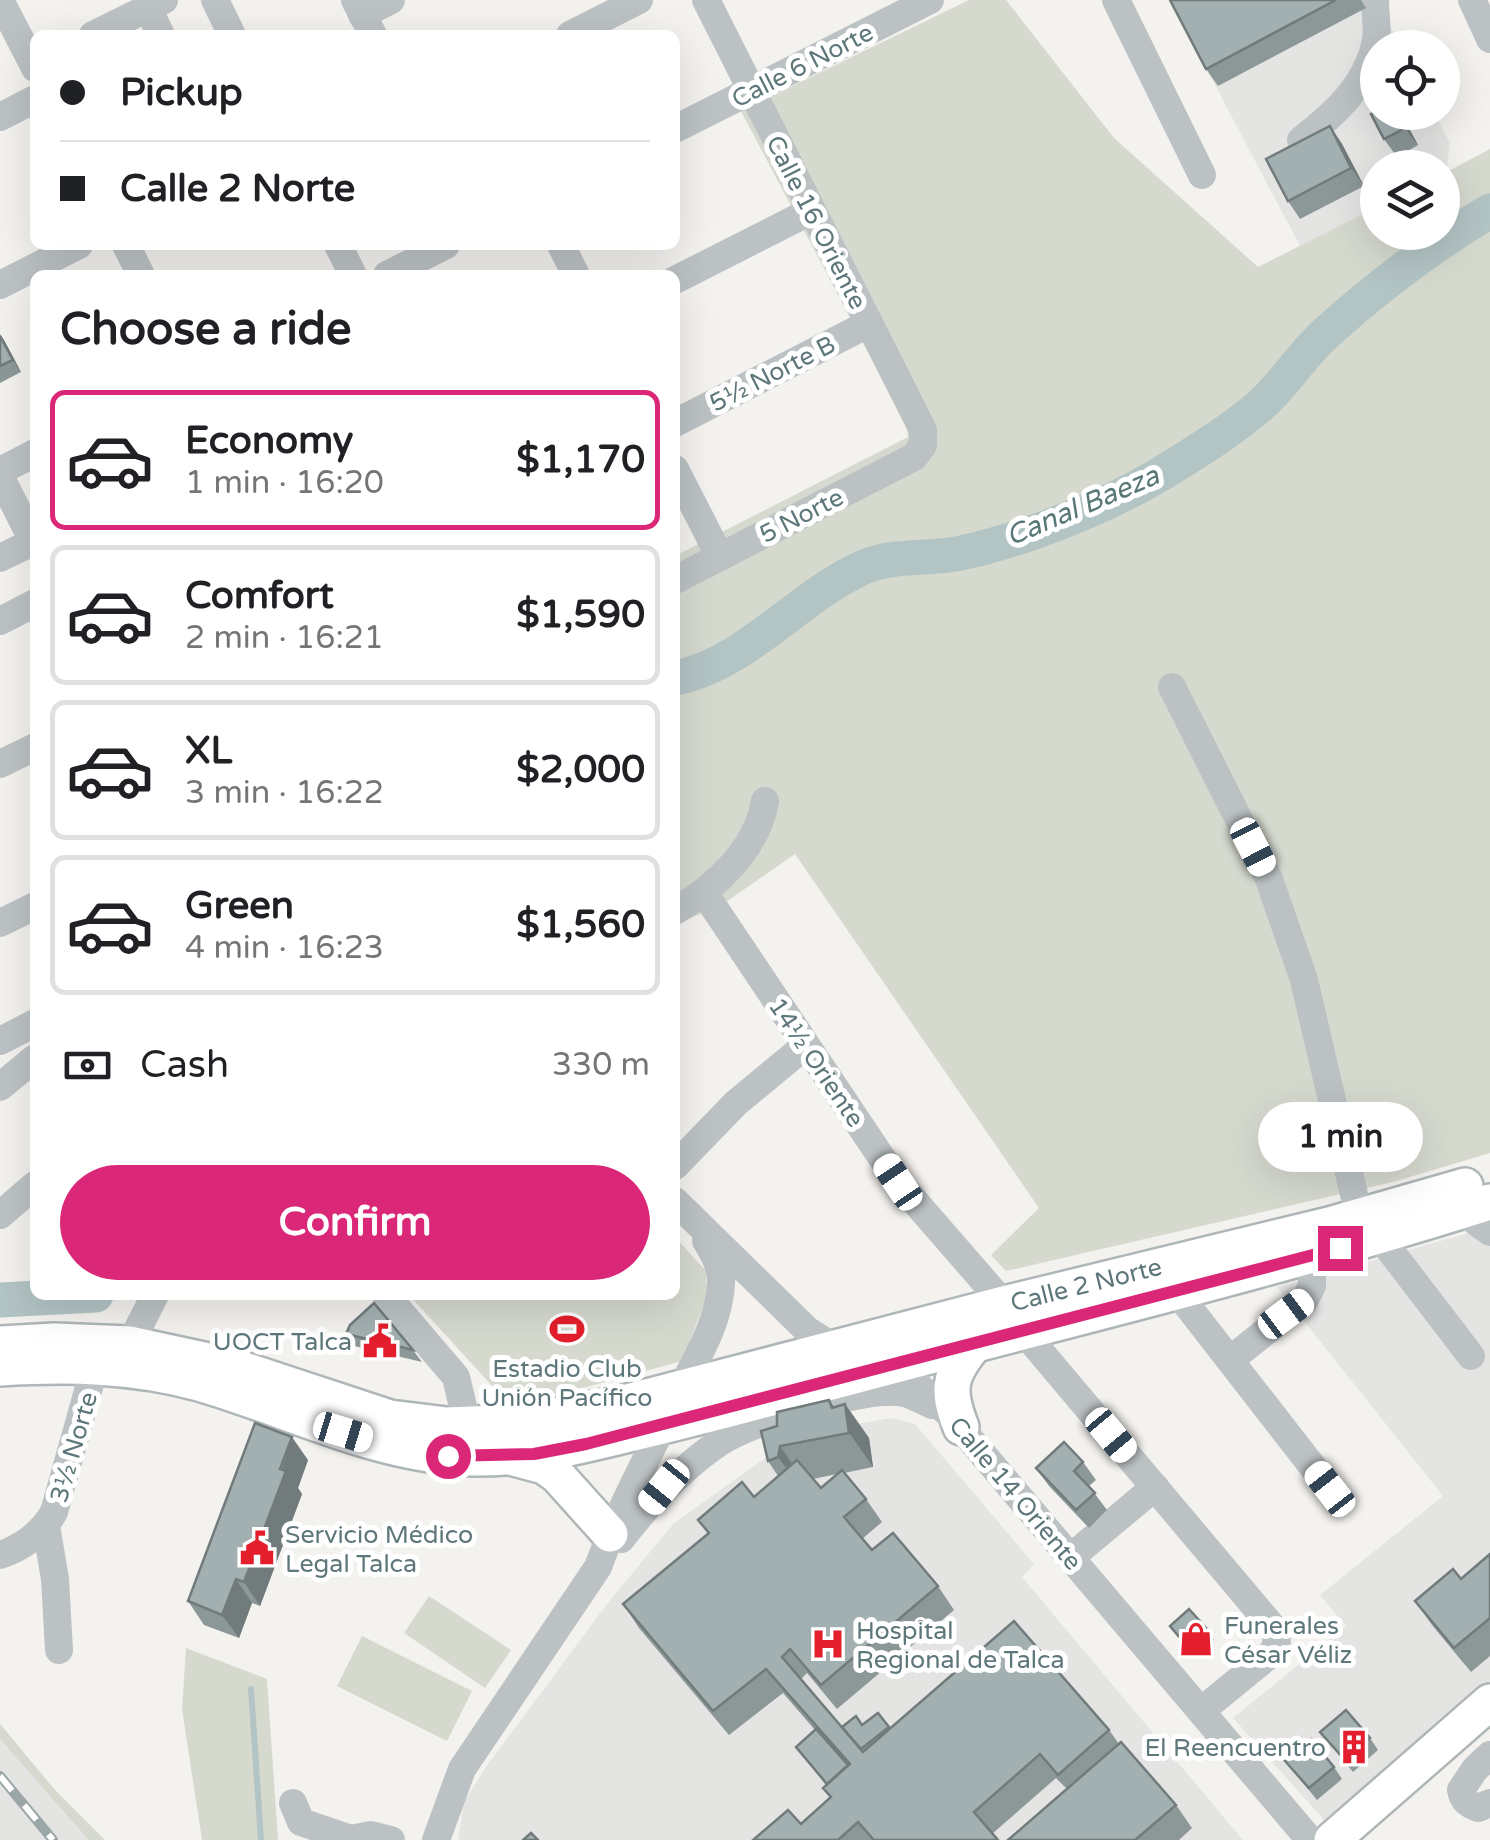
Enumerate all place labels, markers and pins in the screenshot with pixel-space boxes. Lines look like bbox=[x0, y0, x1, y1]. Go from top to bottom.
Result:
sports icon: Estadio Club Unión Pacífico bbox=[548, 1310, 586, 1348]
public building icon: UOCT Talca bbox=[361, 1322, 399, 1360]
place label: UOCT Talca bbox=[213, 1327, 352, 1357]
place label: Estadio Club Unión Pacífico bbox=[482, 1354, 652, 1413]
place label: Servicio Médico Legal Talca bbox=[285, 1520, 473, 1579]
public building icon: Servicio Médico Legal Talca bbox=[238, 1529, 276, 1567]
place label: Funerales César Véliz bbox=[1224, 1611, 1352, 1670]
place label: Hospital Regional de Talca bbox=[856, 1616, 1064, 1675]
shop icon: Funerales César Véliz bbox=[1177, 1620, 1215, 1658]
hospital icon: Hospital Regional de Talca bbox=[809, 1625, 847, 1663]
building icon: El Reencuentro bbox=[1335, 1728, 1373, 1766]
place label: El Reencuentro bbox=[1144, 1733, 1326, 1763]

